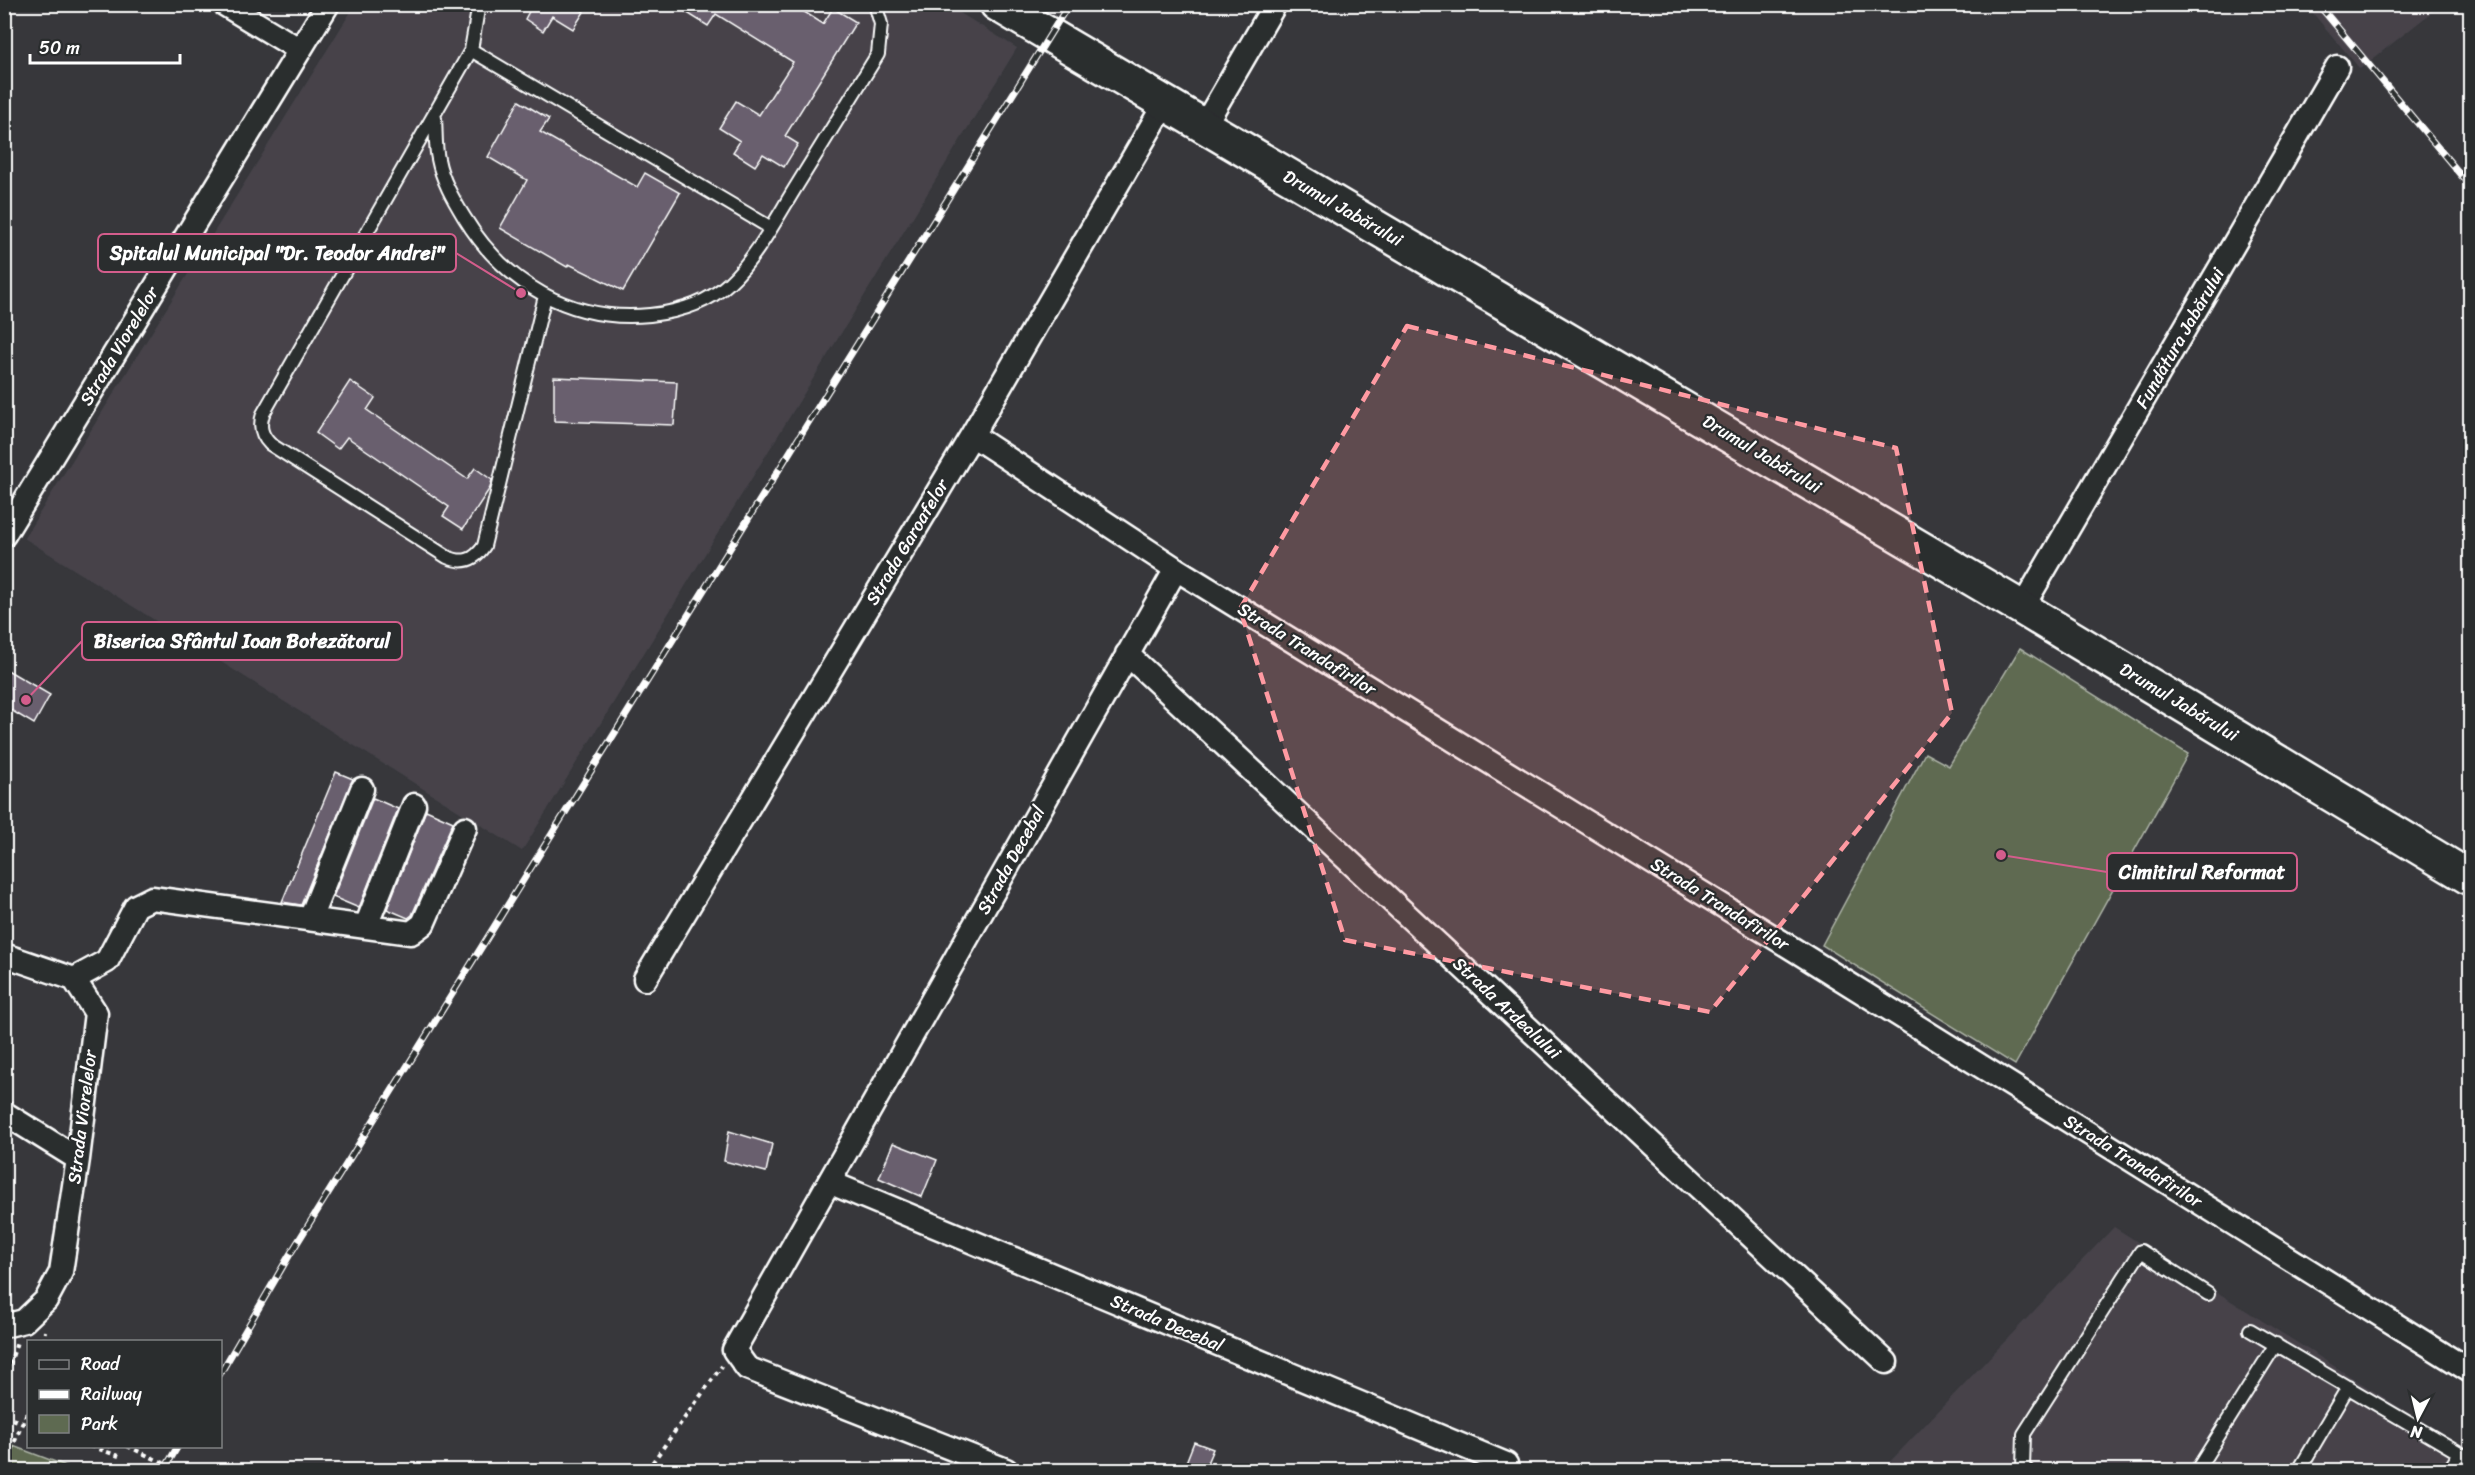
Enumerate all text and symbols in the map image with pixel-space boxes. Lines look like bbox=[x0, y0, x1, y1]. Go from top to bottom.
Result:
scale bar bbox=[30, 27, 180, 65]
text: 50 m bbox=[39, 32, 80, 64]
street label: Drumul Jabărului bbox=[1277, 161, 1410, 256]
callout: Spitalul Municipal "Dr. Teodor Andrei" bbox=[98, 234, 456, 272]
text: Spitalul Municipal "Dr. Teodor Andrei" bbox=[109, 236, 446, 271]
street label: Fundătura Jabărului bbox=[2126, 260, 2234, 415]
street label: Strada Viorelelor bbox=[71, 279, 168, 412]
street label: Drumul Jabărului bbox=[1696, 406, 1829, 503]
street label: Strada Garoafelor bbox=[857, 471, 958, 611]
street label: Strada Trandafirilor bbox=[1231, 593, 1384, 706]
callout: Biserica Sfântul Ioan Botezătorul bbox=[82, 622, 402, 660]
text: Biserica Sfântul Ioan Botezătorul bbox=[94, 624, 392, 659]
street label: Drumul Jabărului bbox=[2113, 654, 2246, 751]
street label: Strada Decebal bbox=[968, 799, 1055, 920]
street label: Strada Trandafirilor bbox=[1644, 848, 1797, 961]
callout: Cimitirul Reformat bbox=[2107, 853, 2297, 891]
text: Cimitirul Reformat bbox=[2118, 855, 2285, 890]
street label: Strada Ardealului bbox=[1445, 949, 1570, 1068]
street label: Strada Viorelelor bbox=[58, 1047, 106, 1186]
street label: Strada Trandafirilor bbox=[2057, 1105, 2210, 1218]
street label: Strada Decebal bbox=[1105, 1285, 1229, 1362]
legend bbox=[27, 1340, 222, 1448]
text: Road bbox=[81, 1348, 121, 1380]
text: Railway bbox=[81, 1378, 143, 1410]
north arrow bbox=[2388, 1388, 2448, 1448]
text: Park bbox=[81, 1408, 118, 1440]
text: N bbox=[2408, 1417, 2424, 1448]

